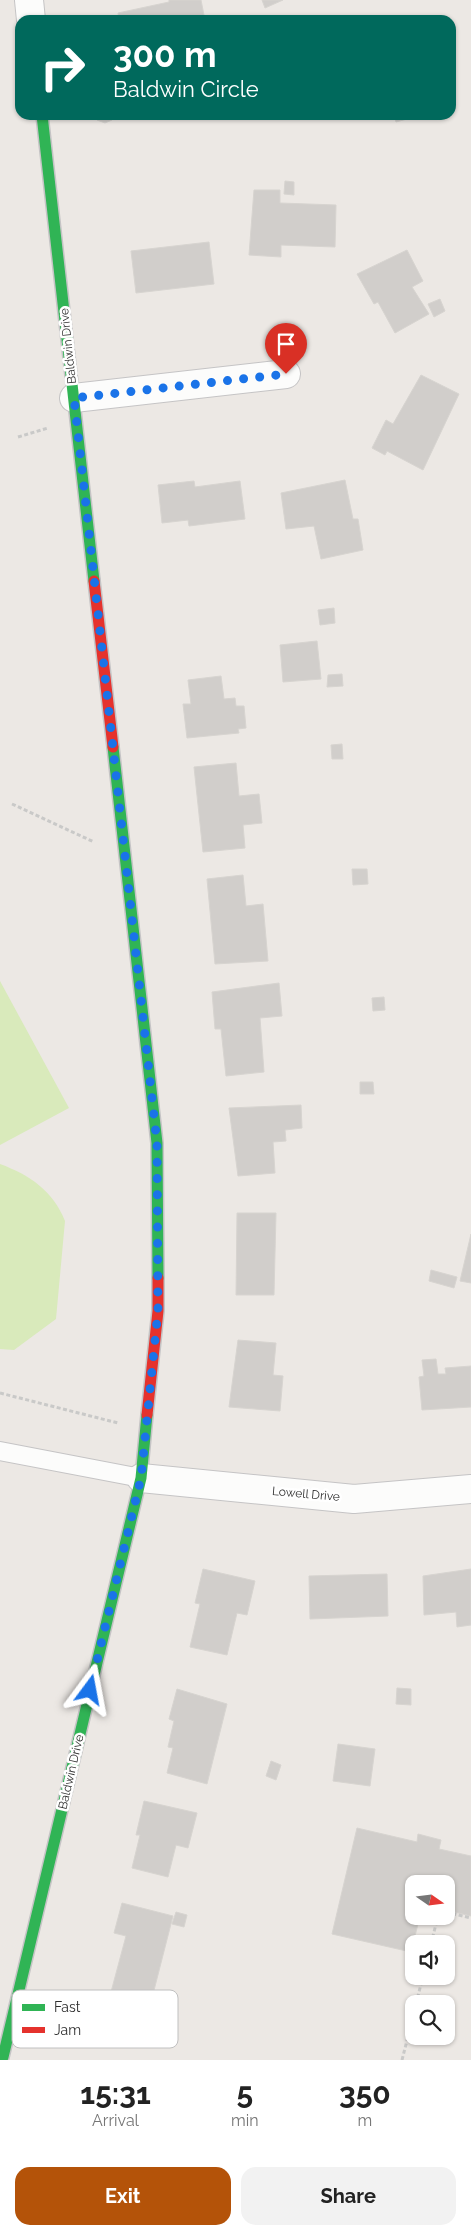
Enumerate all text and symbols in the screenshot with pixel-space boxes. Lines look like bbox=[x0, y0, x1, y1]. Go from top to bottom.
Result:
text: 300 m bbox=[113, 34, 217, 75]
icon: right bbox=[30, 35, 95, 100]
text: Baldwin Circle bbox=[113, 76, 259, 102]
street label: Baldwin Drive bbox=[57, 307, 79, 385]
pin bbox=[265, 323, 307, 374]
icon: arrive bbox=[272, 330, 300, 358]
street label: Lowell Drive bbox=[271, 1484, 341, 1504]
position arrow bbox=[63, 1663, 115, 1715]
street label: Baldwin Drive bbox=[56, 1733, 86, 1811]
north arrow bbox=[405, 1875, 455, 1925]
map controls bbox=[405, 1875, 455, 2045]
button: sound bbox=[405, 1935, 455, 1985]
legend bbox=[12, 1990, 178, 2048]
button: search bbox=[405, 1995, 455, 2045]
text: Fast bbox=[54, 1999, 81, 2015]
text: Jam bbox=[54, 2022, 81, 2038]
text: 15:31 bbox=[80, 2076, 151, 2111]
text: 5 bbox=[237, 2076, 253, 2111]
text: 350 bbox=[339, 2076, 391, 2111]
text: Arrival bbox=[92, 2111, 139, 2130]
text: min bbox=[231, 2111, 259, 2130]
text: m bbox=[357, 2111, 372, 2130]
button: Exit bbox=[15, 2167, 231, 2225]
button: Share bbox=[241, 2167, 456, 2225]

